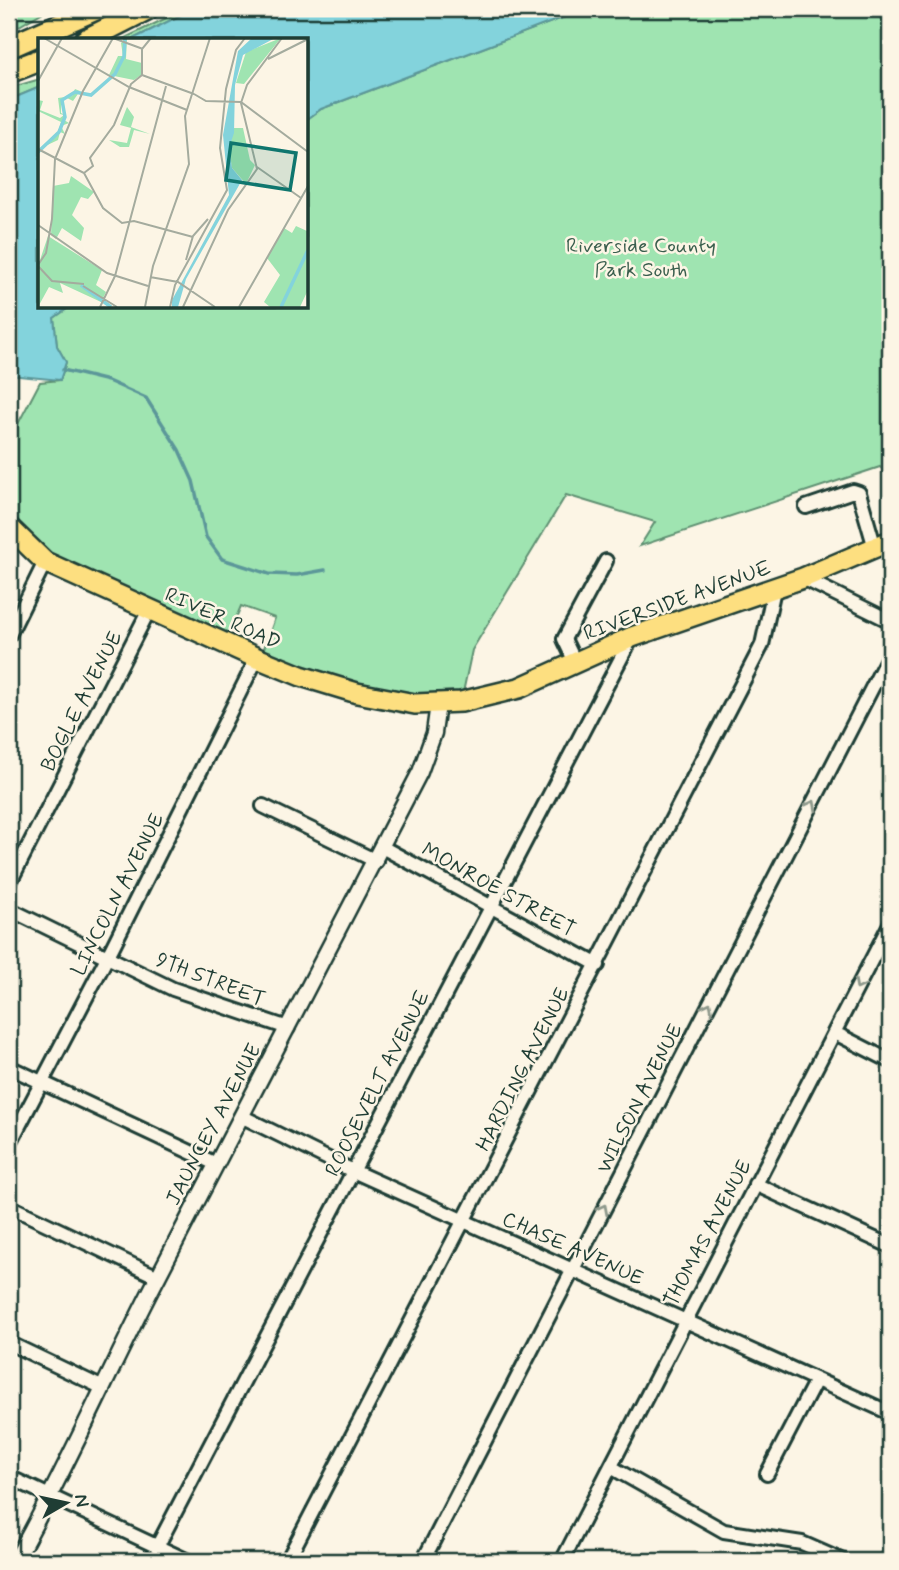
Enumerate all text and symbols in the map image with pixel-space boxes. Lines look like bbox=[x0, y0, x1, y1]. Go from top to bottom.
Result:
inset map bbox=[38, 38, 308, 308]
park label: Riverside County Park South bbox=[566, 232, 716, 284]
street label: RIVERSIDE AVENUE bbox=[580, 554, 775, 648]
street label: RIVER ROAD bbox=[160, 581, 285, 657]
street label: BOGLE AVENUE bbox=[34, 626, 129, 776]
one-way arrow bbox=[804, 800, 817, 812]
street label: LINCOLN AVENUE bbox=[65, 808, 171, 981]
street label: MONROE STREET bbox=[416, 836, 581, 944]
street label: 9TH STREET bbox=[152, 946, 269, 1014]
one-way arrow bbox=[854, 978, 868, 990]
street label: HARDING AVENUE bbox=[469, 983, 576, 1156]
street label: ROOSEVELT AVENUE bbox=[319, 986, 437, 1181]
one-way arrow bbox=[699, 1002, 713, 1014]
street label: WILSON AVENUE bbox=[590, 1019, 690, 1178]
street label: JAUNCEY AVENUE bbox=[159, 1039, 268, 1210]
street label: THOMAS AVENUE bbox=[657, 1155, 758, 1312]
one-way arrow bbox=[595, 1204, 609, 1216]
street label: CHASE AVENUE bbox=[497, 1205, 648, 1293]
north arrow bbox=[32, 1468, 102, 1538]
text: N bbox=[68, 1492, 95, 1509]

